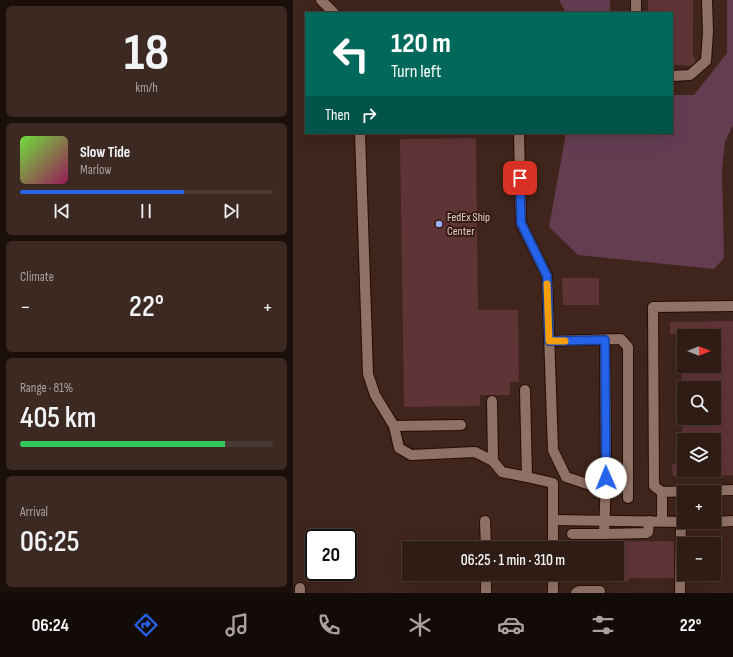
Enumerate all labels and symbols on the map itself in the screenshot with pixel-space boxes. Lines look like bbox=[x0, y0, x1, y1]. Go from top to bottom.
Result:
pin bbox=[503, 161, 537, 195]
place label: FedEx Ship Center bbox=[447, 210, 490, 239]
marker: FedEx Ship Center bbox=[434, 219, 444, 229]
north arrow bbox=[677, 329, 721, 373]
position arrow bbox=[585, 457, 627, 499]
speed limit sign: 20 bbox=[305, 529, 357, 581]

